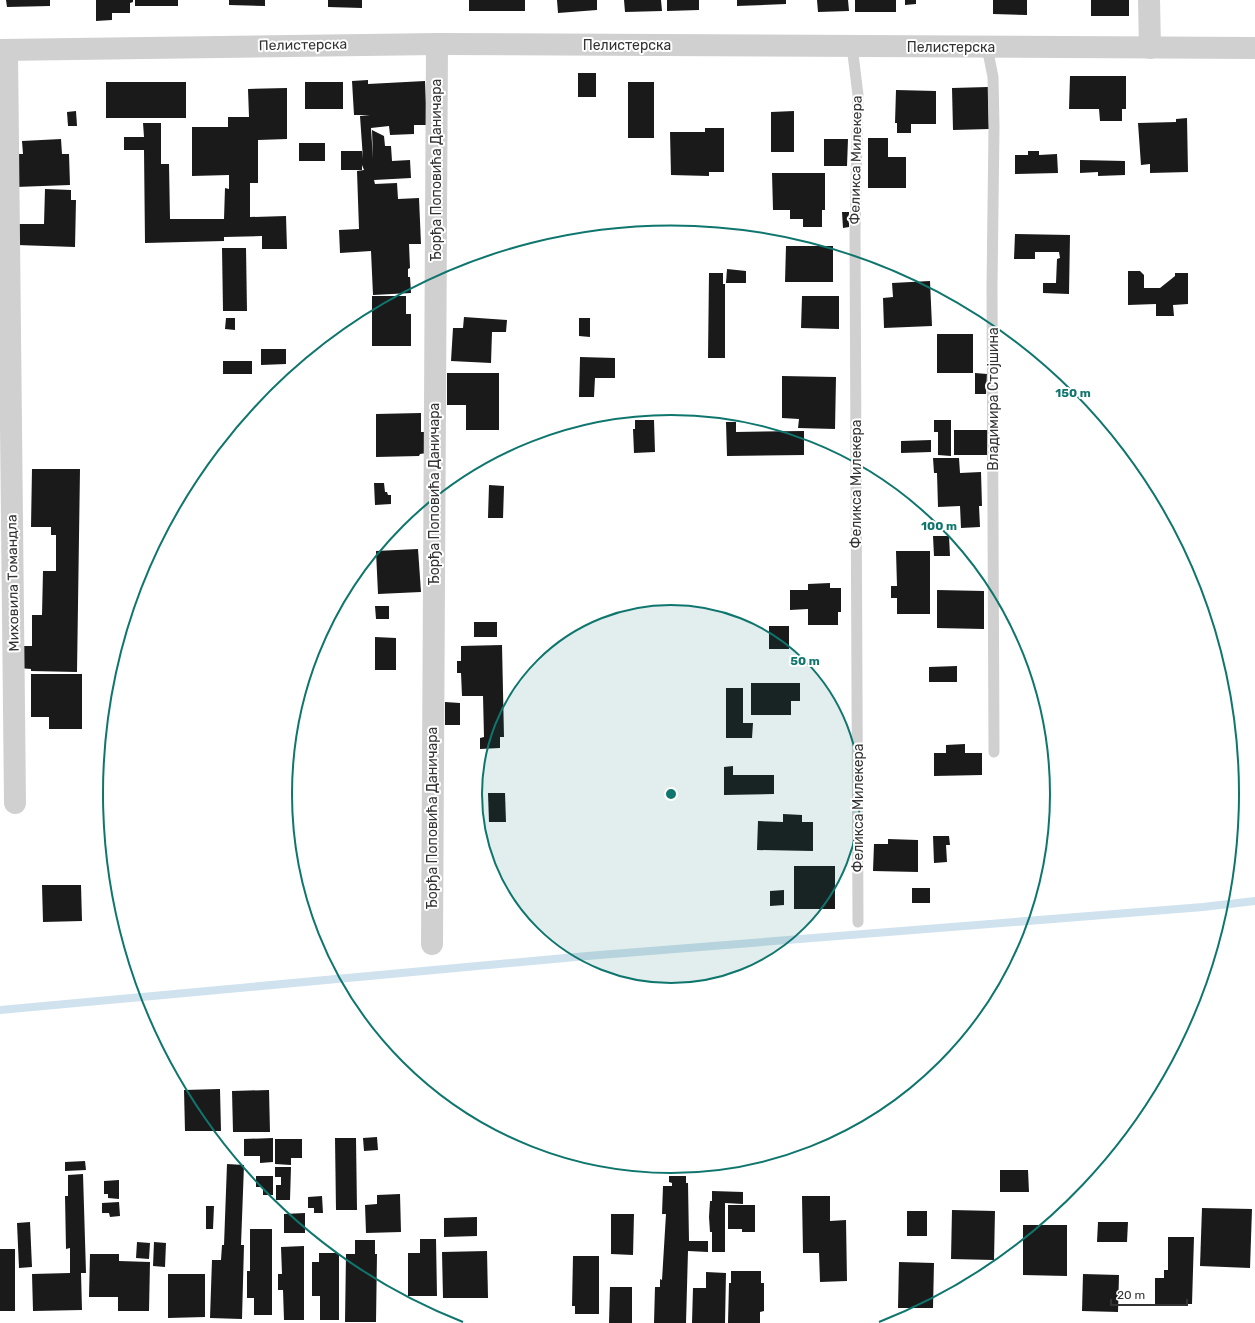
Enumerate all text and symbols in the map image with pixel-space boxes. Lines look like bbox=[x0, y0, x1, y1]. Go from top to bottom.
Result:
street label: Пелистерска bbox=[259, 36, 347, 54]
street label: Пелистерска bbox=[583, 37, 671, 54]
street label: Пелистерска bbox=[907, 39, 995, 56]
street label: Ђорђа Поповића Даничара bbox=[428, 79, 445, 261]
street label: Феликса Милекера bbox=[846, 95, 866, 225]
street label: Владимира Стојшина bbox=[985, 327, 1002, 471]
text: 150 m bbox=[1055, 386, 1091, 400]
street label: Ђорђа Поповића Даничара bbox=[426, 403, 443, 585]
street label: Феликса Милекера bbox=[848, 419, 865, 549]
street label: Миховила Томандла bbox=[3, 514, 23, 652]
text: 100 m bbox=[921, 519, 957, 533]
text: 50 m bbox=[790, 654, 820, 668]
street label: Ђорђа Поповића Даничара bbox=[424, 727, 441, 909]
street label: Феликса Милекера bbox=[850, 743, 867, 873]
centre of rings bbox=[664, 787, 678, 801]
scale bar bbox=[1111, 1281, 1187, 1307]
text: 20 m bbox=[1117, 1288, 1145, 1302]

